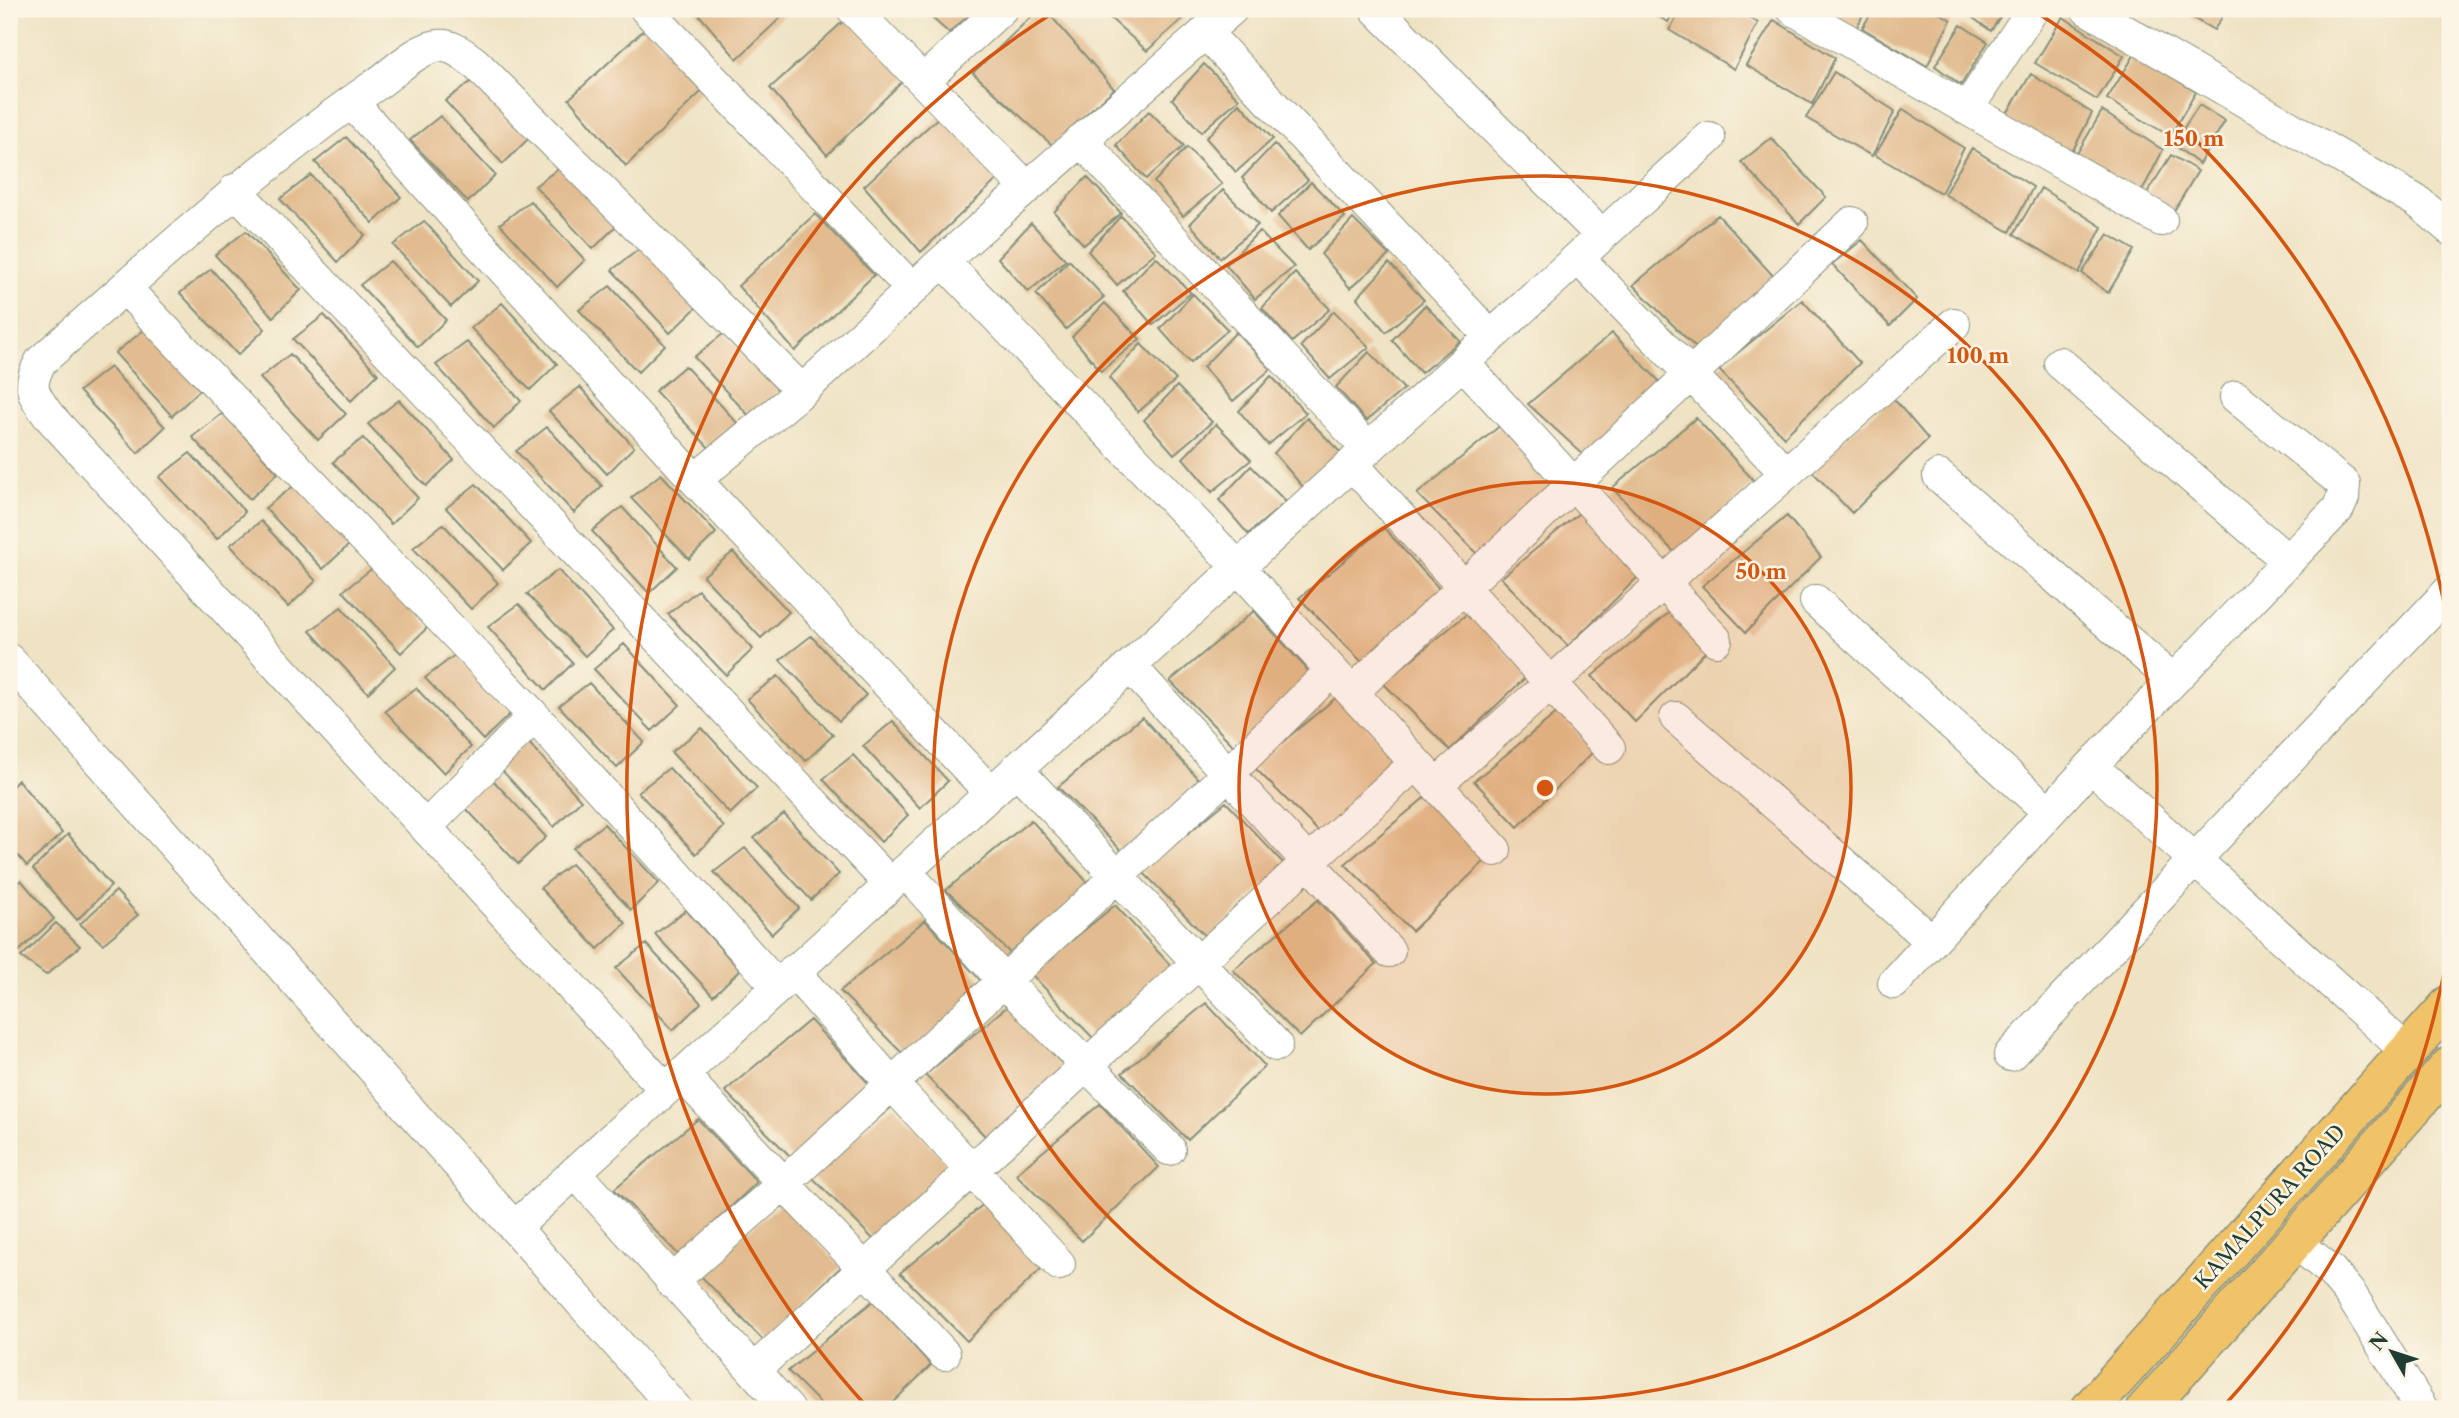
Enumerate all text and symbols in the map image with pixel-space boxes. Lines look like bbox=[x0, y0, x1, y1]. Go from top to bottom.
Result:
text: 150 m bbox=[2164, 126, 2224, 151]
text: 100 m bbox=[1947, 343, 2009, 368]
text: 50 m bbox=[1735, 559, 1787, 584]
centre of rings bbox=[1533, 776, 1557, 800]
street label: KAMALPURA ROAD bbox=[2189, 1119, 2350, 1294]
north arrow bbox=[2358, 1316, 2428, 1386]
text: N bbox=[2365, 1328, 2393, 1355]

